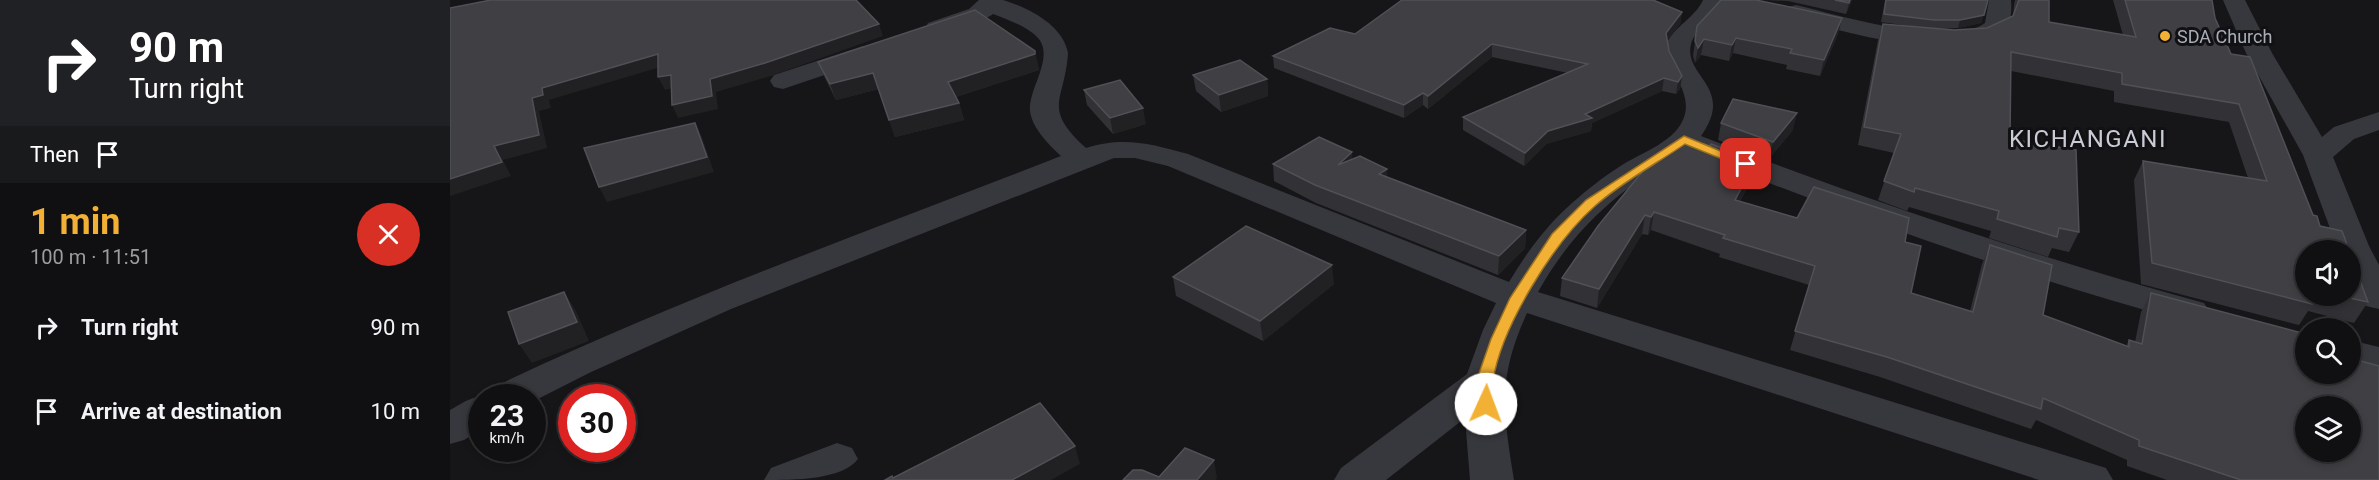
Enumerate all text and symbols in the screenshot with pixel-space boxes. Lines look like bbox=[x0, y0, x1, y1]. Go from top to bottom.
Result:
text: 90 m bbox=[129, 23, 224, 72]
icon: right bbox=[30, 24, 108, 102]
place label: SDA Church bbox=[2177, 26, 2272, 47]
marker: SDA Church bbox=[2158, 29, 2172, 43]
text: Turn right bbox=[129, 73, 244, 105]
district label: KICHANGANI bbox=[2009, 125, 2167, 153]
icon: arrive bbox=[91, 138, 124, 171]
pin bbox=[1720, 138, 1771, 189]
text: Then bbox=[30, 142, 79, 167]
icon: arrive bbox=[1729, 147, 1762, 180]
text: 1 min bbox=[30, 201, 121, 243]
button: close bbox=[357, 203, 420, 266]
map controls bbox=[2295, 240, 2361, 462]
button: sound bbox=[2295, 240, 2361, 306]
text: 100 m · 11:51 bbox=[30, 245, 151, 269]
icon: right bbox=[30, 311, 63, 344]
text: Turn right bbox=[81, 315, 178, 340]
text: 90 m bbox=[371, 315, 420, 340]
button: search bbox=[2295, 318, 2361, 384]
position arrow bbox=[1454, 372, 1518, 436]
speed limit sign: 30 bbox=[558, 384, 636, 462]
icon: arrive bbox=[30, 395, 63, 428]
button: layers bbox=[2295, 396, 2361, 462]
text: 23 bbox=[490, 398, 524, 433]
text: Arrive at destination bbox=[81, 399, 282, 424]
text: 10 m bbox=[371, 399, 420, 424]
text: km/h bbox=[489, 429, 525, 447]

